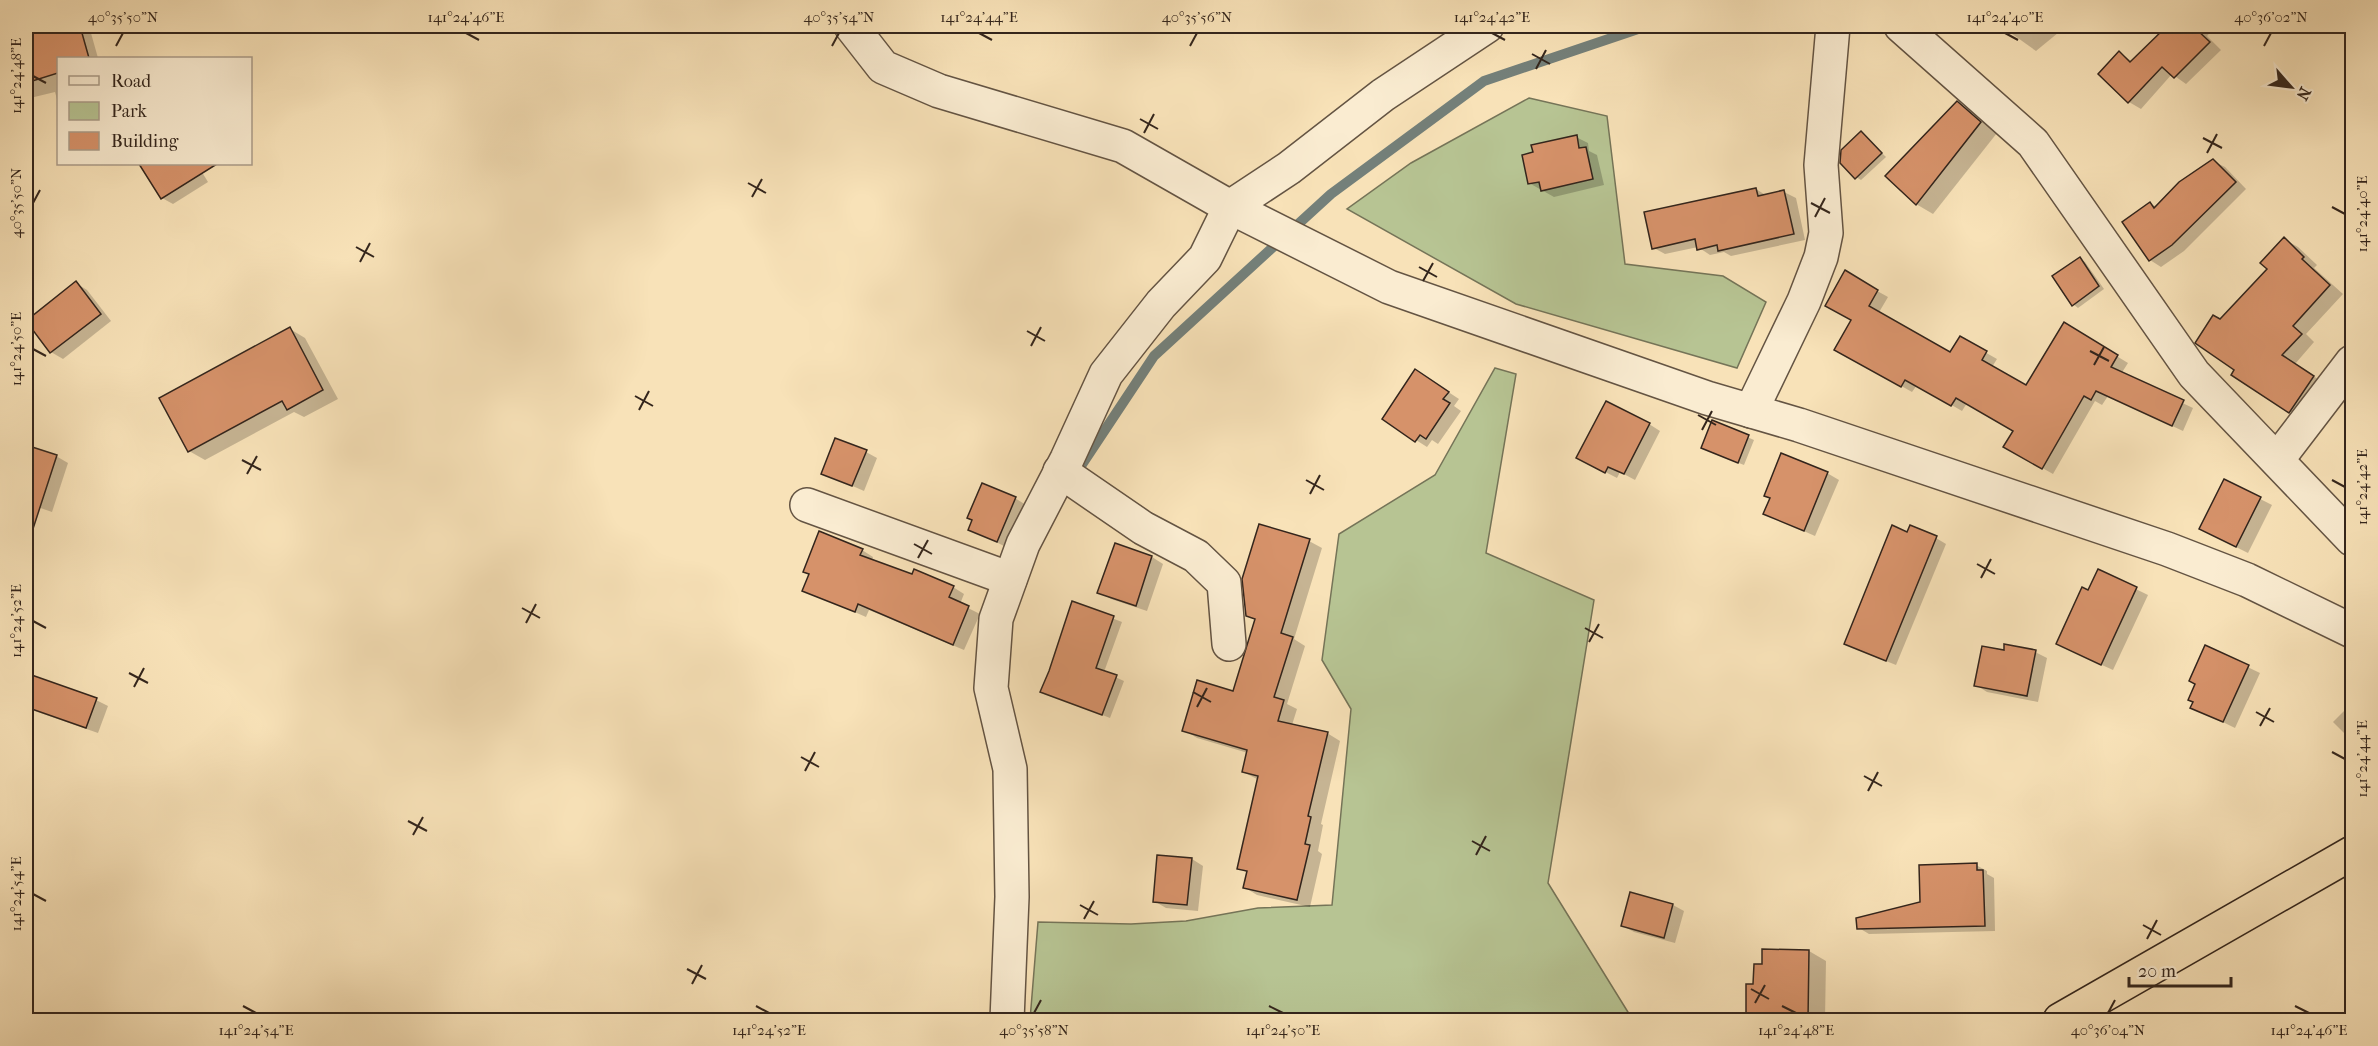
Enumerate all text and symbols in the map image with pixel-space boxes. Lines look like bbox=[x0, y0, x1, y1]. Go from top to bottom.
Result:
text: 40°35'50"N bbox=[88, 8, 159, 26]
text: 141°24'46"E bbox=[428, 8, 504, 26]
text: 40°35'54"N bbox=[803, 8, 875, 26]
text: 141°24'44"E bbox=[940, 8, 1018, 26]
text: 40°35'56"N bbox=[1162, 8, 1233, 26]
text: 141°24'42"E bbox=[1454, 8, 1530, 26]
text: 141°24'40"E bbox=[1967, 8, 2043, 26]
text: 40°36'02"N bbox=[2234, 8, 2308, 26]
text: 141°24'48"E bbox=[7, 38, 25, 114]
legend bbox=[57, 57, 252, 165]
north arrow bbox=[2261, 57, 2321, 117]
text: Road bbox=[111, 71, 151, 92]
text: N bbox=[2292, 84, 2315, 104]
text: Park bbox=[111, 101, 148, 122]
text: Building bbox=[111, 131, 179, 152]
text: 40°35'50"N bbox=[7, 167, 25, 238]
text: 141°24'40"E bbox=[2353, 176, 2371, 252]
text: 141°24'50"E bbox=[7, 312, 25, 386]
text: 141°24'42"E bbox=[2353, 449, 2371, 525]
text: 141°24'52"E bbox=[7, 584, 25, 658]
text: 141°24'44"E bbox=[2353, 720, 2371, 798]
text: 141°24'54"E bbox=[7, 856, 25, 932]
scale bar bbox=[2129, 950, 2231, 988]
text: 20 m bbox=[2138, 961, 2176, 982]
text: 141°24'54"E bbox=[218, 1021, 294, 1039]
text: 141°24'52"E bbox=[732, 1021, 806, 1039]
text: 40°35'58"N bbox=[999, 1021, 1069, 1039]
text: 141°24'50"E bbox=[1246, 1021, 1320, 1039]
text: 141°24'48"E bbox=[1758, 1021, 1834, 1039]
text: 40°36'04"N bbox=[2071, 1021, 2146, 1039]
text: 141°24'46"E bbox=[2271, 1021, 2347, 1039]

